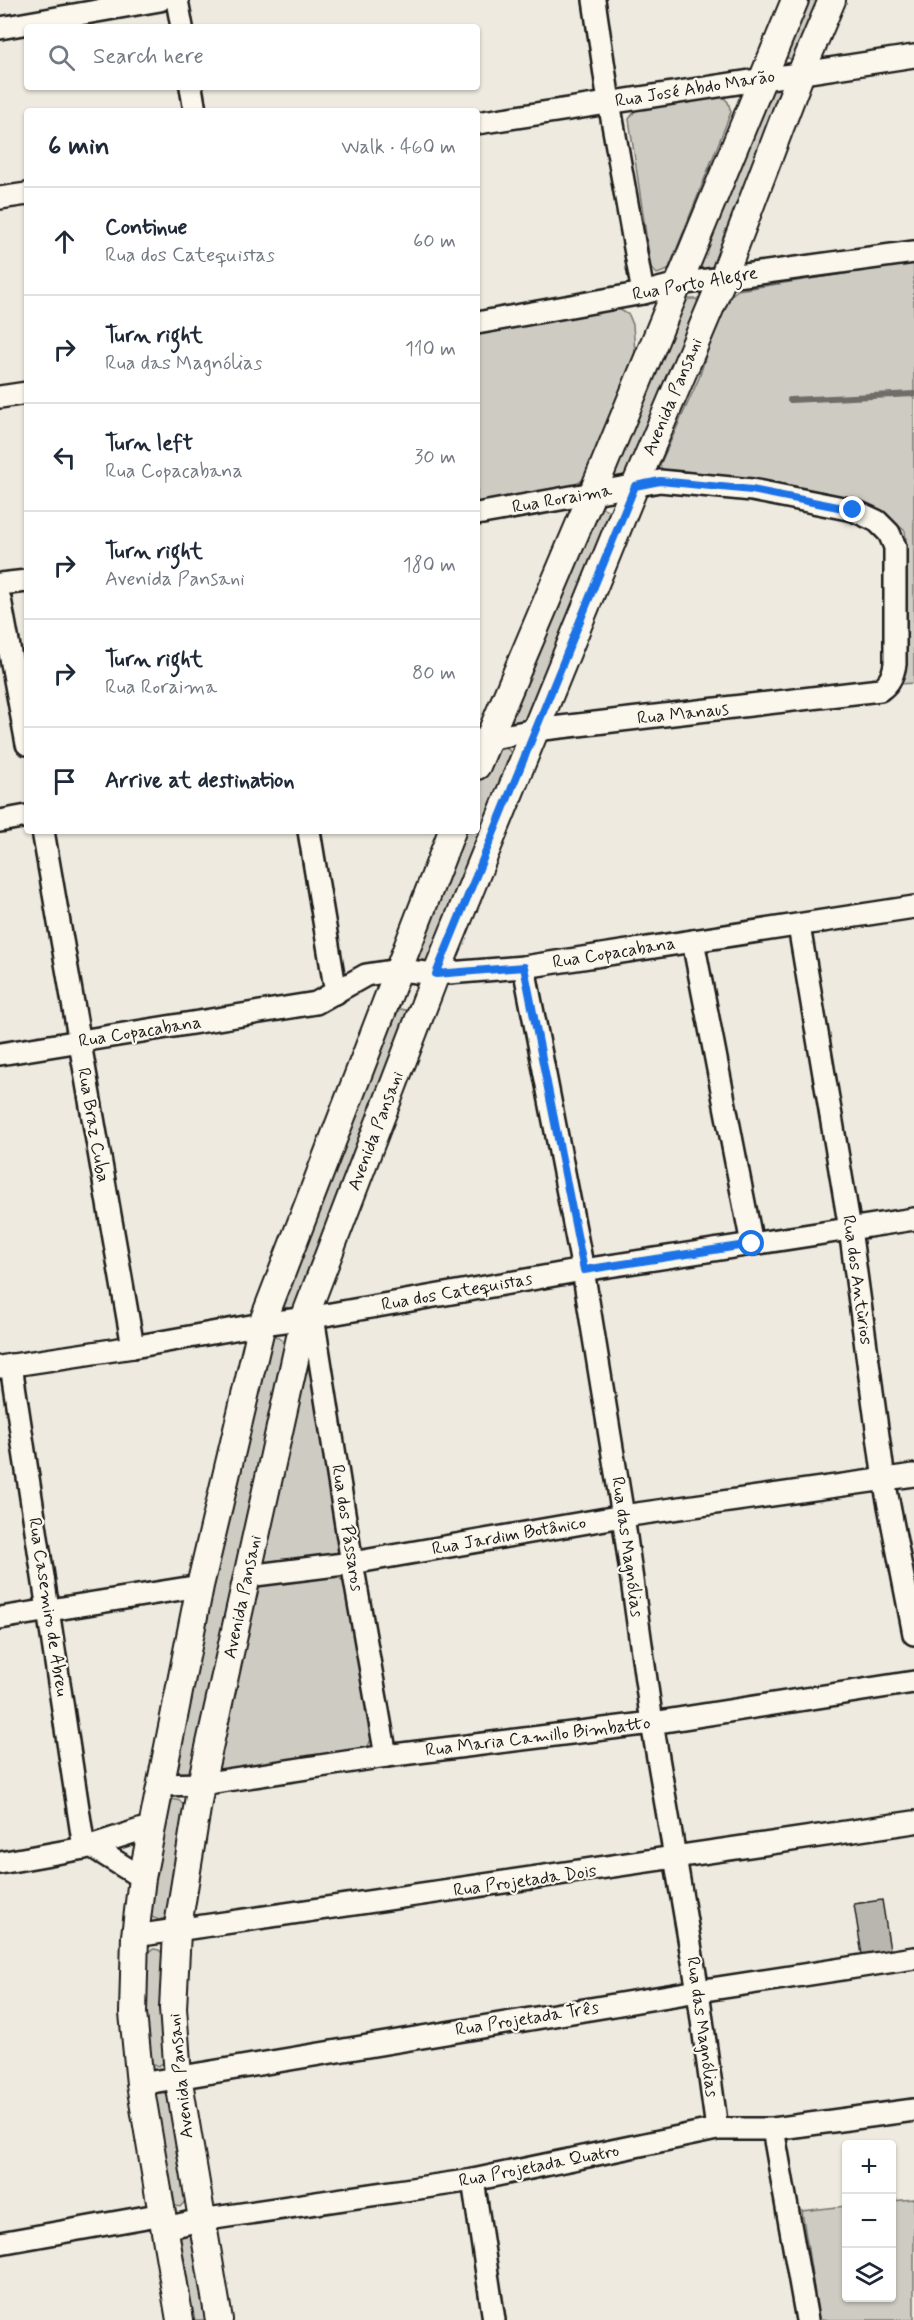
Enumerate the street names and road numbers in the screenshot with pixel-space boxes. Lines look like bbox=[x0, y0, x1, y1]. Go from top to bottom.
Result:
street label: Rua José Abdo Marão bbox=[613, 65, 777, 113]
street label: Rua Porto Alegre bbox=[630, 261, 760, 309]
street label: Avenida Pansani bbox=[637, 334, 709, 460]
street label: Rua Roraima bbox=[510, 478, 614, 520]
street label: Rua Manaus bbox=[636, 697, 730, 731]
street label: Rua Copacabana bbox=[551, 931, 677, 975]
street label: Rua Copacabana bbox=[77, 1010, 203, 1054]
street label: Rua Braz Cuba bbox=[71, 1066, 115, 1184]
street label: Avenida Pansani bbox=[342, 1068, 410, 1194]
street label: Rua dos Antùrios bbox=[836, 1214, 878, 1346]
street label: Rua dos Catequistas bbox=[380, 1267, 534, 1317]
street label: Rua dos Pássaros bbox=[325, 1463, 369, 1593]
street label: Rua das Magnólias bbox=[605, 1475, 649, 1619]
street label: Rua Jardim Botânico bbox=[430, 1511, 588, 1561]
street label: Rua Casemiro de Abreu bbox=[22, 1516, 74, 1698]
street label: Avenida Pansani bbox=[218, 1533, 268, 1661]
street label: Rua Maria Camillo Bimbatto bbox=[424, 1711, 652, 1763]
street label: Rua Projetada Dois bbox=[452, 1859, 598, 1903]
street label: Rua das Magnólias bbox=[680, 1955, 724, 2099]
street label: Rua Projetada Três bbox=[454, 1996, 600, 2042]
street label: Avenida Pansani bbox=[162, 2012, 200, 2140]
street label: Rua Projetada Quatro bbox=[457, 2139, 621, 2193]

